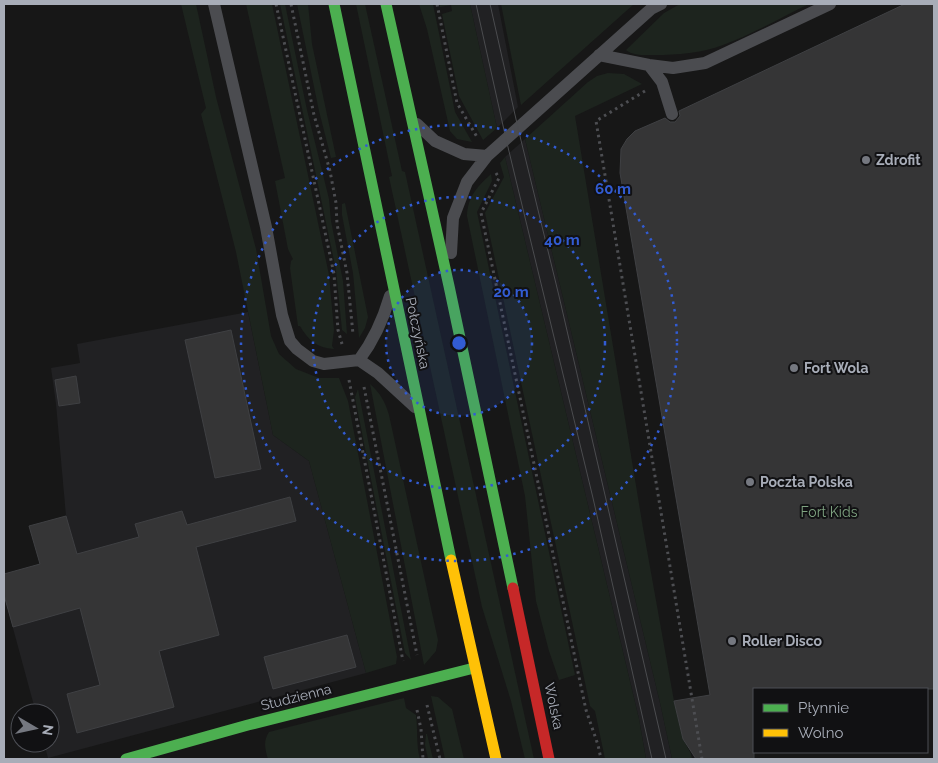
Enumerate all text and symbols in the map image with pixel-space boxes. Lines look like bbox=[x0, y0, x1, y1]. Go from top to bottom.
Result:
place label: Zdrofit bbox=[876, 152, 921, 168]
marker: Zdrofit bbox=[860, 154, 872, 166]
text: 60 m bbox=[595, 180, 631, 198]
text: 40 m bbox=[544, 231, 580, 249]
text: 20 m bbox=[493, 283, 529, 301]
street label: Połczyńska bbox=[403, 296, 433, 370]
centre of rings bbox=[450, 334, 468, 352]
place label: Fort Wola bbox=[804, 360, 868, 376]
marker: Fort Wola bbox=[788, 362, 800, 374]
place label: Poczta Polska bbox=[760, 474, 853, 490]
marker: Poczta Polska bbox=[744, 476, 756, 488]
park label: Fort Kids bbox=[801, 504, 858, 520]
place label: Roller Disco bbox=[742, 633, 823, 649]
marker: Roller Disco bbox=[726, 635, 738, 647]
street label: Studzienna bbox=[259, 681, 333, 713]
street label: Wolska bbox=[541, 681, 567, 731]
legend bbox=[753, 688, 928, 753]
text: Płynnie bbox=[798, 699, 849, 717]
north arrow bbox=[10, 703, 60, 753]
text: N bbox=[39, 724, 57, 737]
text: Wolno bbox=[798, 724, 843, 742]

